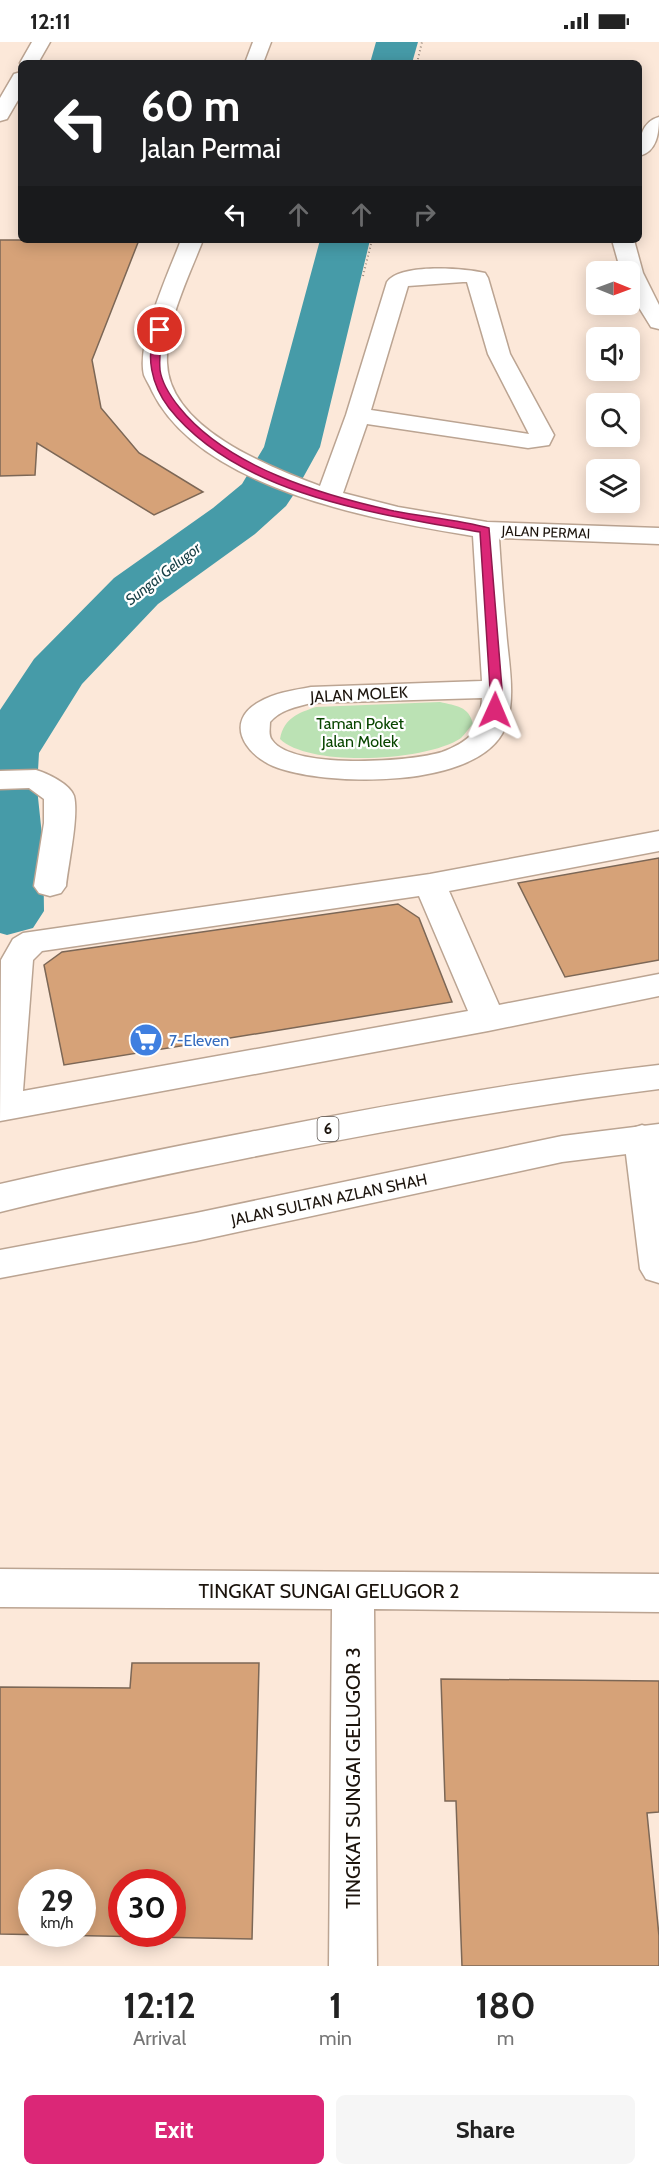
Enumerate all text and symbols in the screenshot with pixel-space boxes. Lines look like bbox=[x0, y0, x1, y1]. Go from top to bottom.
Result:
text: 12:11 bbox=[30, 8, 71, 35]
text: 60 m bbox=[141, 80, 240, 132]
icon: left bbox=[42, 84, 120, 162]
text: Jalan Permai bbox=[141, 132, 281, 165]
icon: left bbox=[219, 198, 252, 231]
icon: ahead bbox=[282, 198, 315, 231]
icon: ahead bbox=[345, 198, 378, 231]
icon: right bbox=[408, 198, 441, 231]
north arrow bbox=[586, 261, 640, 315]
map controls bbox=[586, 261, 640, 513]
pin bbox=[134, 304, 185, 355]
icon: arrive bbox=[143, 313, 176, 346]
button: sound bbox=[586, 327, 640, 381]
button: search bbox=[586, 393, 640, 447]
button: layers bbox=[586, 459, 640, 513]
street label: JALAN PERMAI bbox=[500, 521, 591, 543]
water label: Sungai Gelugor bbox=[122, 538, 205, 609]
position arrow bbox=[463, 678, 527, 742]
street label: JALAN MOLEK bbox=[309, 682, 408, 707]
park label: Taman Poket Jalan Molek bbox=[316, 714, 404, 751]
supermarket icon: 7-Eleven bbox=[128, 1022, 164, 1058]
place label: 7-Eleven bbox=[169, 1031, 229, 1050]
road number: 6 bbox=[318, 1117, 338, 1141]
street label: JALAN SULTAN AZLAN SHAH bbox=[228, 1169, 429, 1230]
street label: TINGKAT SUNGAI GELUGOR 2 bbox=[198, 1579, 460, 1603]
street label: TINGKAT SUNGAI GELUGOR 3 bbox=[341, 1647, 365, 1909]
speed limit sign: 30 bbox=[108, 1869, 186, 1947]
text: 29 bbox=[41, 1882, 73, 1919]
text: km/h bbox=[41, 1914, 73, 1932]
text: 12:12 bbox=[123, 1983, 196, 2027]
text: 1 bbox=[329, 1983, 342, 2027]
text: 180 bbox=[475, 1983, 536, 2027]
text: Arrival bbox=[133, 2026, 186, 2050]
text: min bbox=[319, 2026, 352, 2050]
text: m bbox=[497, 2026, 514, 2050]
button: Exit bbox=[24, 2095, 324, 2164]
button: Share bbox=[336, 2095, 635, 2164]

